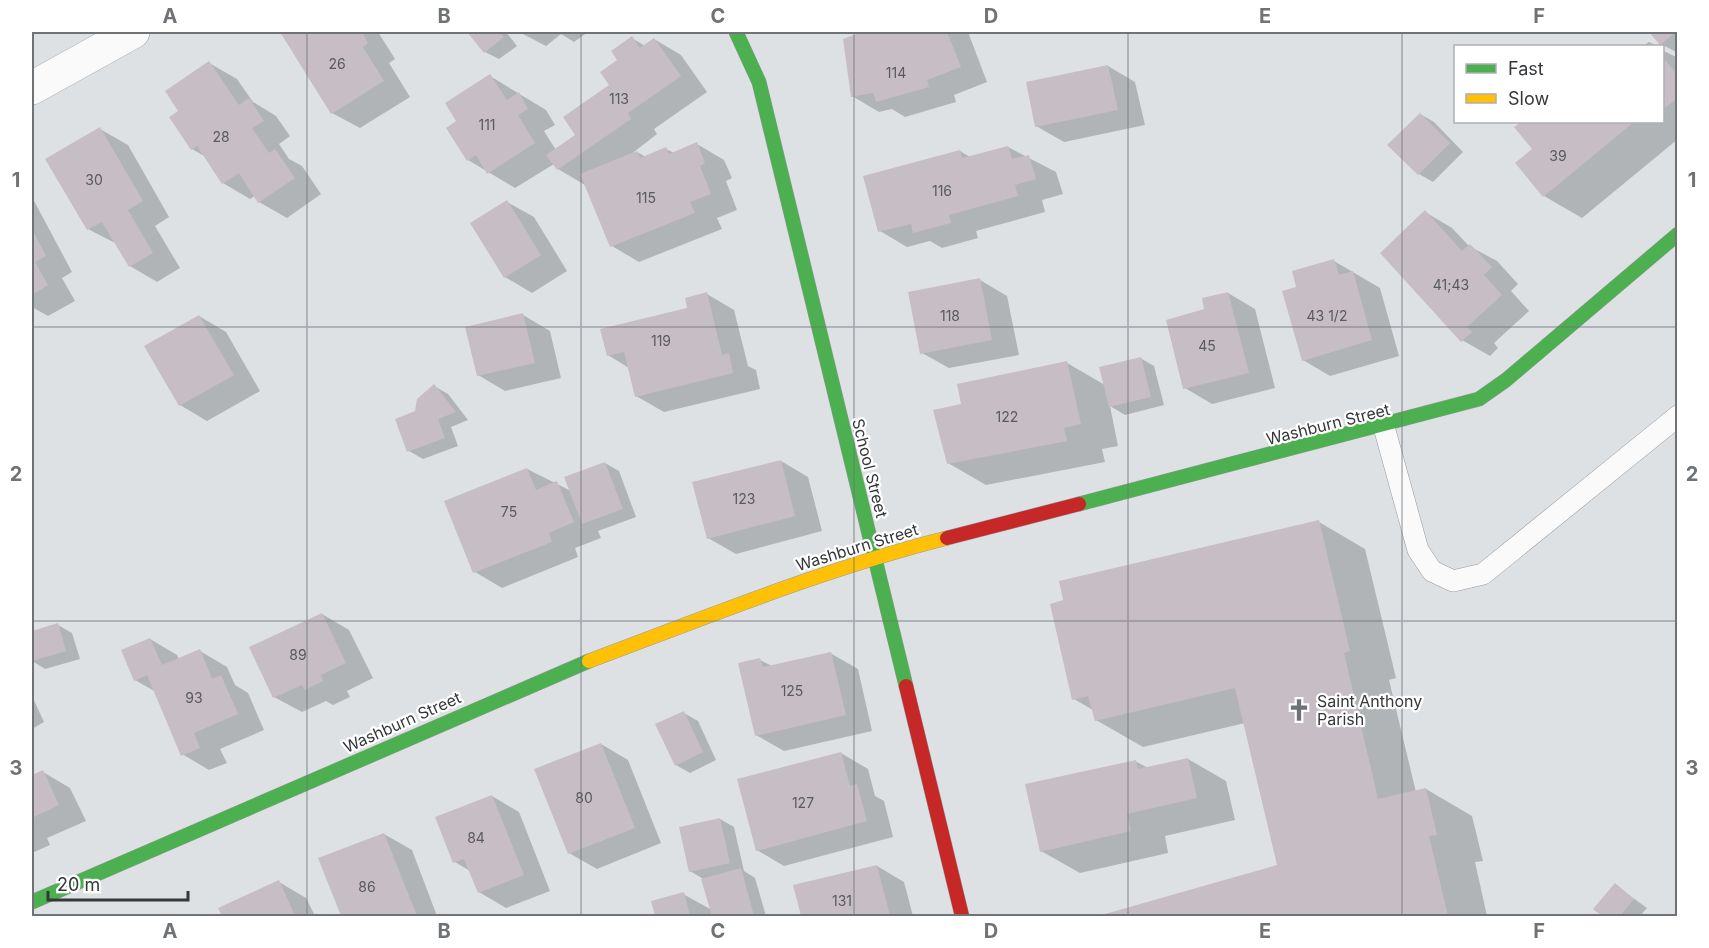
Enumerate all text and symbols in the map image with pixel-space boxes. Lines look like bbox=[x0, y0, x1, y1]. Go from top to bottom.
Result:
text: A bbox=[163, 4, 178, 28]
text: B bbox=[437, 4, 451, 28]
text: C bbox=[711, 4, 725, 28]
text: D bbox=[984, 4, 998, 28]
text: E bbox=[1259, 4, 1271, 28]
text: F bbox=[1533, 4, 1545, 28]
legend bbox=[1454, 45, 1664, 123]
house number: 26 bbox=[328, 55, 346, 72]
text: Fast bbox=[1508, 58, 1544, 79]
house number: 114 bbox=[886, 64, 906, 81]
text: Slow bbox=[1508, 88, 1549, 109]
house number: 113 bbox=[609, 90, 629, 107]
house number: 111 bbox=[478, 116, 496, 133]
house number: 28 bbox=[212, 128, 230, 145]
house number: 39 bbox=[1549, 147, 1567, 164]
text: 1 bbox=[12, 168, 20, 192]
text: 1 bbox=[1688, 168, 1696, 192]
house number: 30 bbox=[85, 171, 103, 188]
house number: 116 bbox=[932, 182, 952, 199]
house number: 115 bbox=[636, 189, 656, 206]
house number: 41;43 bbox=[1433, 276, 1469, 293]
house number: 118 bbox=[940, 307, 960, 324]
house number: 43 1/2 bbox=[1307, 307, 1347, 324]
house number: 119 bbox=[651, 332, 671, 349]
house number: 45 bbox=[1198, 337, 1216, 354]
street label: Washburn Street bbox=[1264, 399, 1392, 449]
house number: 122 bbox=[996, 408, 1018, 425]
street label: School Street bbox=[848, 416, 892, 520]
text: 2 bbox=[10, 462, 22, 486]
text: 2 bbox=[1686, 462, 1698, 486]
house number: 123 bbox=[733, 490, 755, 507]
house number: 75 bbox=[501, 503, 517, 520]
street label: Washburn Street bbox=[794, 519, 920, 575]
house number: 89 bbox=[289, 646, 307, 663]
house number: 125 bbox=[781, 682, 803, 699]
street label: Washburn Street bbox=[340, 687, 464, 757]
house number: 93 bbox=[185, 689, 203, 706]
place label: Saint Anthony Parish bbox=[1317, 691, 1422, 729]
church icon: Saint Anthony Parish bbox=[1286, 697, 1312, 723]
text: 3 bbox=[10, 756, 22, 780]
text: 3 bbox=[1686, 756, 1698, 780]
house number: 80 bbox=[575, 789, 593, 806]
house number: 127 bbox=[792, 794, 814, 811]
house number: 84 bbox=[467, 829, 485, 846]
scale bar bbox=[48, 864, 188, 902]
text: 20 m bbox=[57, 874, 100, 895]
house number: 86 bbox=[358, 878, 376, 895]
house number: 131 bbox=[832, 892, 852, 909]
text: A bbox=[163, 919, 178, 943]
text: B bbox=[437, 919, 451, 943]
text: C bbox=[711, 919, 725, 943]
text: D bbox=[984, 919, 998, 943]
text: E bbox=[1259, 919, 1271, 943]
text: F bbox=[1533, 919, 1545, 943]

